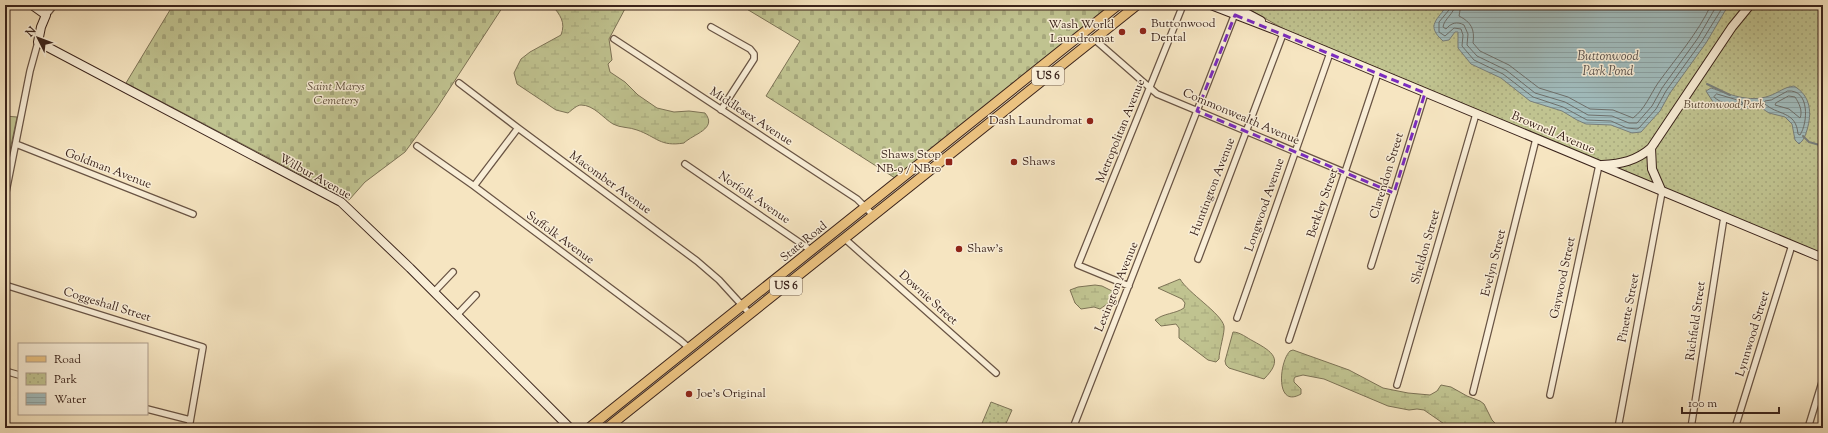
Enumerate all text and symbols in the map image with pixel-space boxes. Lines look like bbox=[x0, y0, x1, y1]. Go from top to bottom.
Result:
place label: Buttonwood Dental bbox=[1151, 15, 1216, 47]
place label: Wash World Laundromat bbox=[1048, 16, 1114, 48]
north arrow bbox=[18, 18, 58, 58]
text: N bbox=[22, 23, 40, 41]
marker: Buttonwood Dental bbox=[1138, 26, 1148, 36]
marker: Wash World Laundromat bbox=[1117, 27, 1127, 37]
water label: Buttonwood Park Pond bbox=[1577, 48, 1639, 81]
road number: US 6 bbox=[1032, 67, 1064, 85]
street label: Metropolitan Avenue bbox=[1092, 76, 1150, 186]
park label: Saint Marys Cemetery bbox=[307, 78, 365, 110]
street label: Middlesex Avenue bbox=[706, 83, 797, 151]
street label: Commonwealth Avenue bbox=[1180, 84, 1303, 150]
park label: Buttonwood Park bbox=[1684, 96, 1765, 114]
street label: Brownell Avenue bbox=[1508, 107, 1598, 159]
place label: Dash Laundromat bbox=[989, 112, 1082, 130]
marker: Dash Laundromat bbox=[1085, 116, 1095, 126]
street label: Clarendon Street bbox=[1365, 131, 1409, 221]
street label: Huntington Avenue bbox=[1186, 135, 1240, 239]
street label: Goldman Avenue bbox=[62, 144, 154, 194]
place label: Shaws Stop NB-9 / NB10 bbox=[876, 146, 941, 178]
street label: Macomber Avenue bbox=[565, 147, 655, 219]
street label: Wilbur Avenue bbox=[276, 150, 355, 204]
place label: Shaws bbox=[1022, 153, 1056, 171]
street label: Longwood Avenue bbox=[1241, 155, 1290, 254]
marker: Shaws Stop NB-9 / NB10 bbox=[944, 157, 954, 167]
marker: Shaws bbox=[1009, 157, 1019, 167]
street label: Berkley Street bbox=[1303, 166, 1343, 240]
street label: Norfolk Avenue bbox=[714, 167, 794, 229]
street label: Suffolk Avenue bbox=[522, 207, 598, 269]
street label: Sheldon Street bbox=[1407, 208, 1445, 286]
street label: State Road bbox=[777, 217, 832, 267]
street label: Evelyn Street bbox=[1477, 228, 1511, 298]
street label: Gaywood Street bbox=[1546, 235, 1580, 321]
street label: Lexington Avenue bbox=[1091, 239, 1143, 335]
place label: Shaw's bbox=[967, 240, 1003, 258]
marker: Shaw's bbox=[954, 244, 964, 254]
street label: Downie Street bbox=[894, 266, 962, 330]
street label: Pinette Street bbox=[1614, 272, 1644, 344]
road number: US 6 bbox=[770, 277, 802, 295]
street label: Richfield Street bbox=[1682, 280, 1710, 362]
street label: Coggeshall Street bbox=[61, 283, 153, 327]
street label: Lynnwood Street bbox=[1731, 289, 1775, 379]
legend bbox=[18, 343, 148, 415]
text: Road bbox=[54, 351, 81, 369]
text: Park bbox=[54, 371, 77, 389]
place label: Joe's Original bbox=[696, 385, 767, 403]
marker: Joe's Original bbox=[684, 389, 694, 399]
scale bar bbox=[1682, 389, 1779, 415]
text: Water bbox=[54, 391, 87, 409]
text: 100 m bbox=[1688, 395, 1717, 413]

